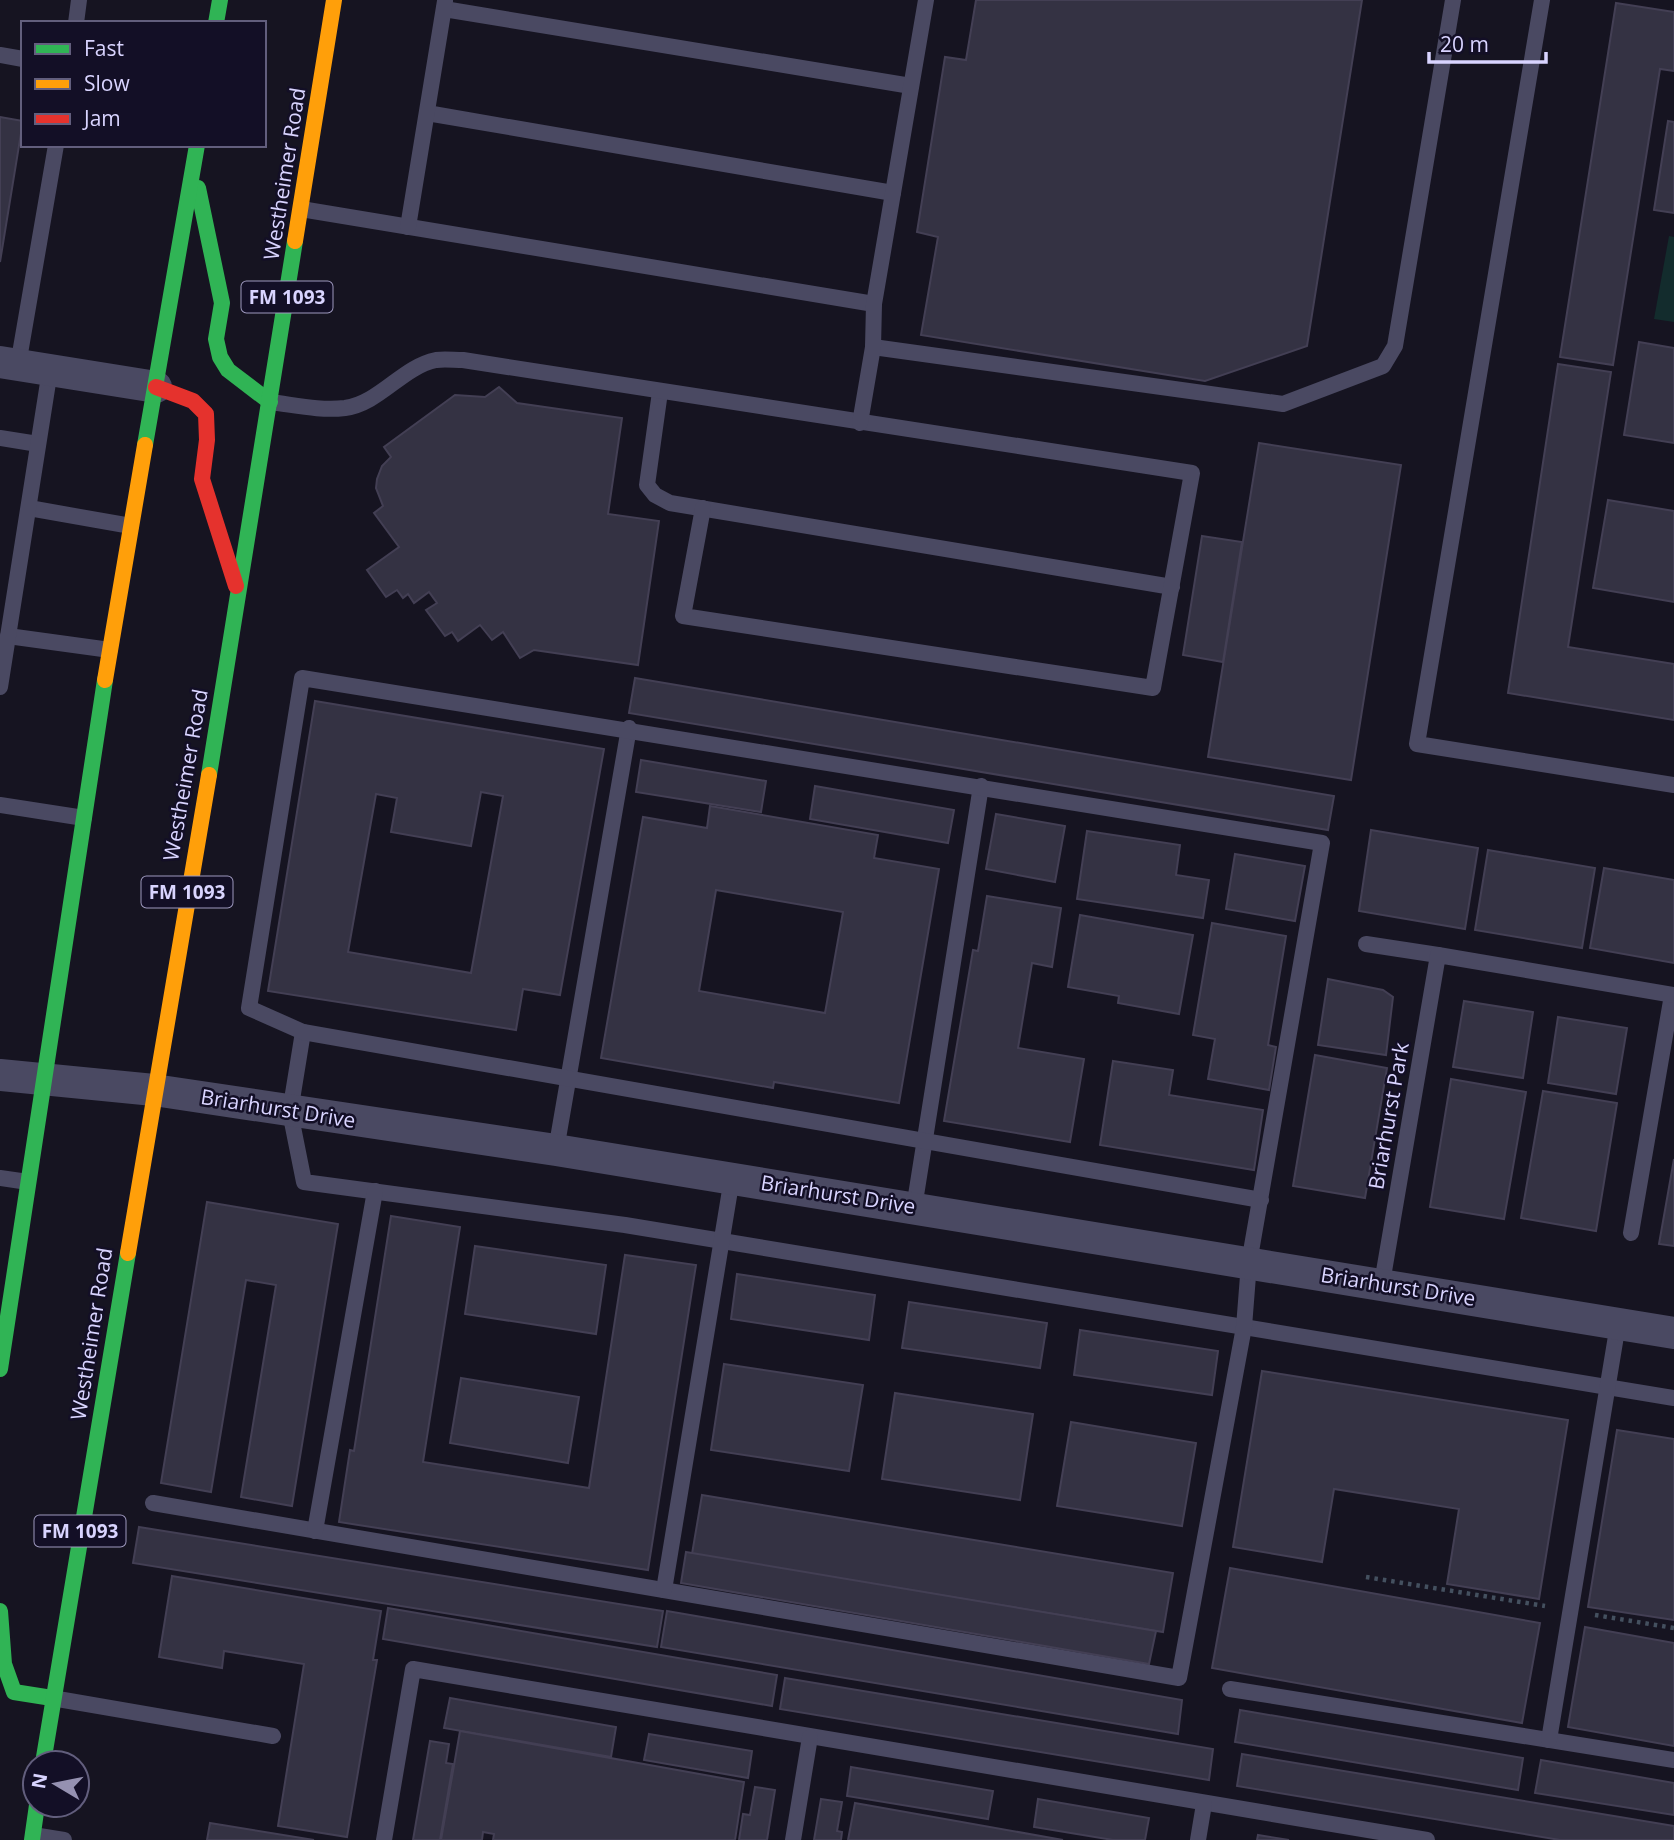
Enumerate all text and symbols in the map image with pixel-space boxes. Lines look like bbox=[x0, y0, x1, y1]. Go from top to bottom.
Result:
legend bbox=[21, 21, 266, 147]
scale bar bbox=[1429, 21, 1546, 65]
text: 20 m bbox=[1440, 30, 1489, 58]
text: Fast bbox=[84, 34, 124, 62]
text: Slow bbox=[84, 69, 130, 97]
street label: Westheimer Road bbox=[257, 86, 311, 262]
text: Jam bbox=[82, 104, 121, 132]
road number: FM 1093 bbox=[242, 282, 332, 312]
street label: Westheimer Road bbox=[156, 687, 214, 863]
road number: FM 1093 bbox=[142, 876, 232, 908]
street label: Briarhurst Park bbox=[1361, 1040, 1415, 1192]
street label: Briarhurst Drive bbox=[199, 1082, 358, 1134]
street label: Briarhurst Drive bbox=[759, 1168, 918, 1220]
street label: Westheimer Road bbox=[64, 1246, 118, 1422]
street label: Briarhurst Drive bbox=[1319, 1260, 1478, 1312]
road number: FM 1093 bbox=[34, 1516, 126, 1546]
north arrow bbox=[21, 1749, 91, 1819]
text: N bbox=[25, 1771, 53, 1791]

